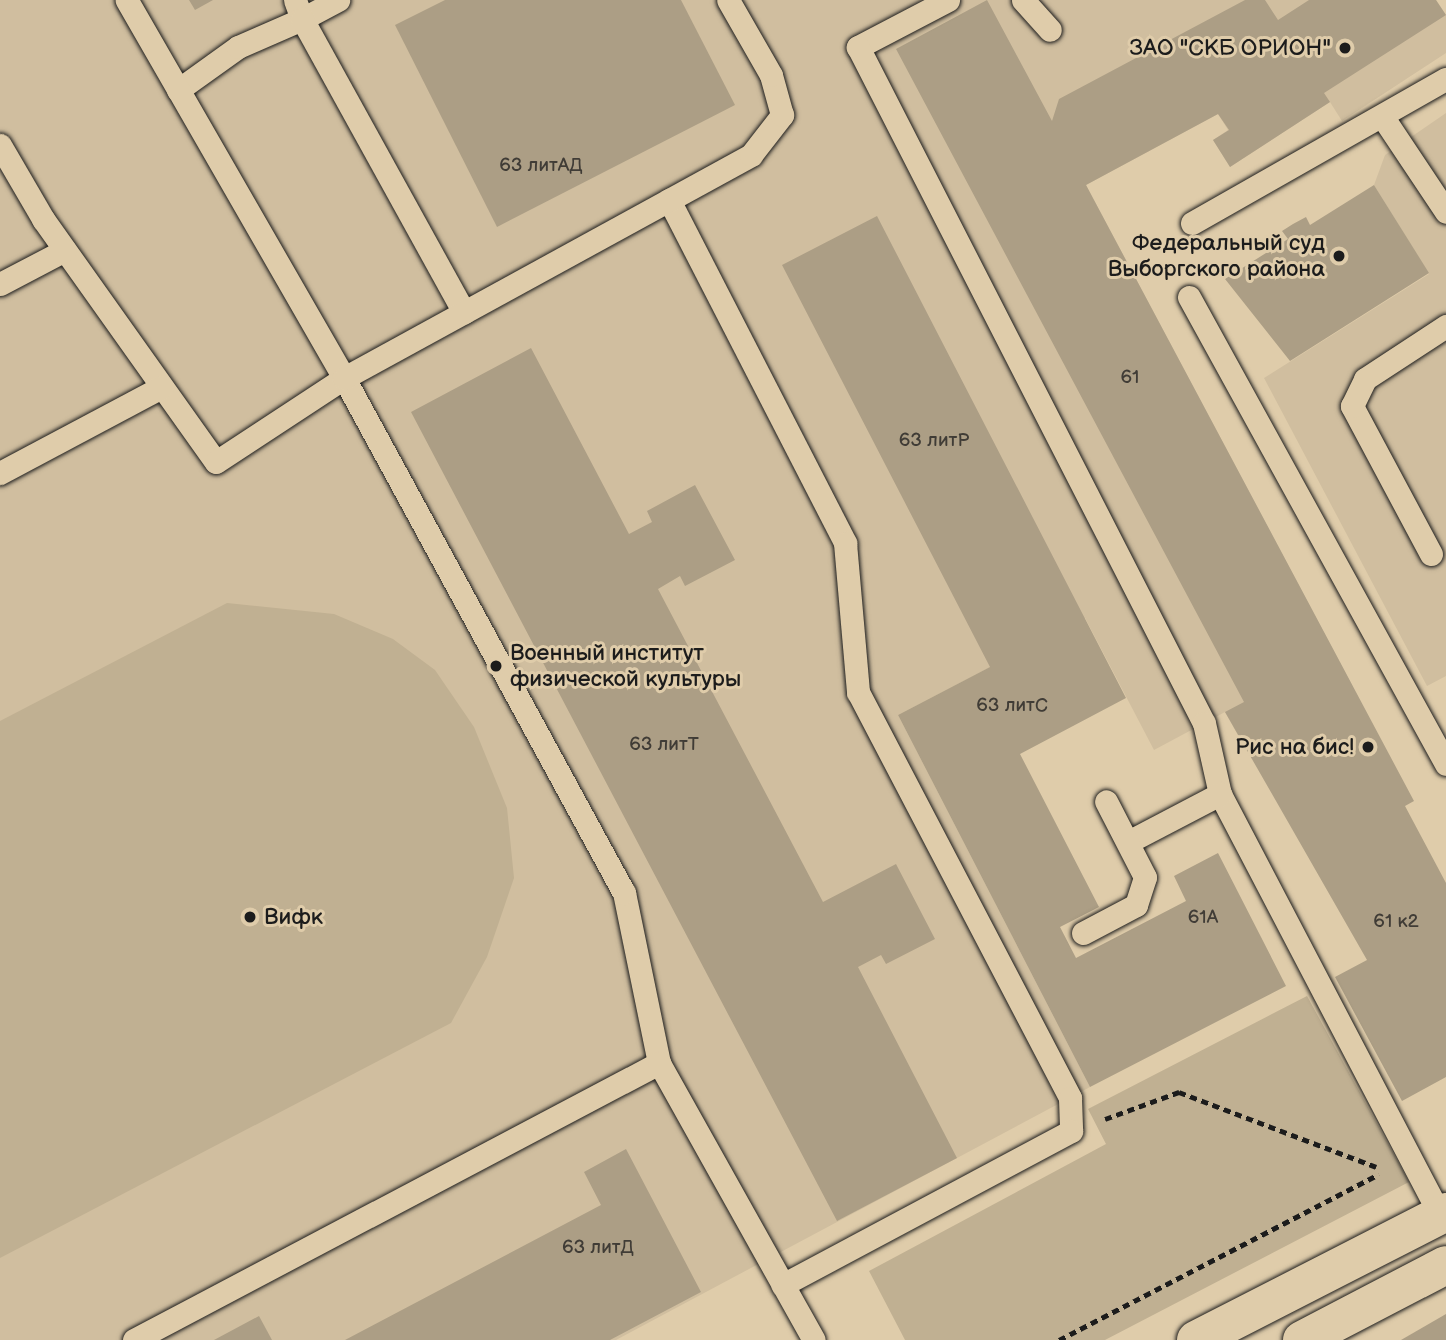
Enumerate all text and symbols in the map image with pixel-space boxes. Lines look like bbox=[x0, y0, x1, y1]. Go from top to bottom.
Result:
place label: ЗАО "СКБ ОРИОН" bbox=[1129, 34, 1331, 62]
marker: ЗАО "СКБ ОРИОН" bbox=[1337, 40, 1353, 56]
house number: 63 литАД bbox=[499, 155, 583, 177]
place label: Федеральный суд Выборгского района bbox=[1108, 229, 1325, 283]
marker: Федеральный суд Выборгского района bbox=[1331, 248, 1347, 264]
house number: 61 bbox=[1121, 367, 1139, 389]
house number: 63 литР bbox=[899, 430, 969, 452]
place label: Военный институт физической культуры bbox=[510, 639, 741, 693]
marker: Военный институт физической культуры bbox=[488, 658, 504, 674]
house number: 63 литС bbox=[976, 695, 1048, 717]
place label: Рис на бис! bbox=[1235, 733, 1354, 761]
house number: 63 литТ bbox=[629, 734, 699, 756]
marker: Рис на бис! bbox=[1360, 739, 1376, 755]
place label: Вифк bbox=[264, 903, 323, 931]
house number: 61А bbox=[1188, 907, 1218, 929]
marker: Вифк bbox=[242, 909, 258, 925]
house number: 61 к2 bbox=[1373, 911, 1419, 933]
house number: 63 литД bbox=[562, 1237, 634, 1259]

